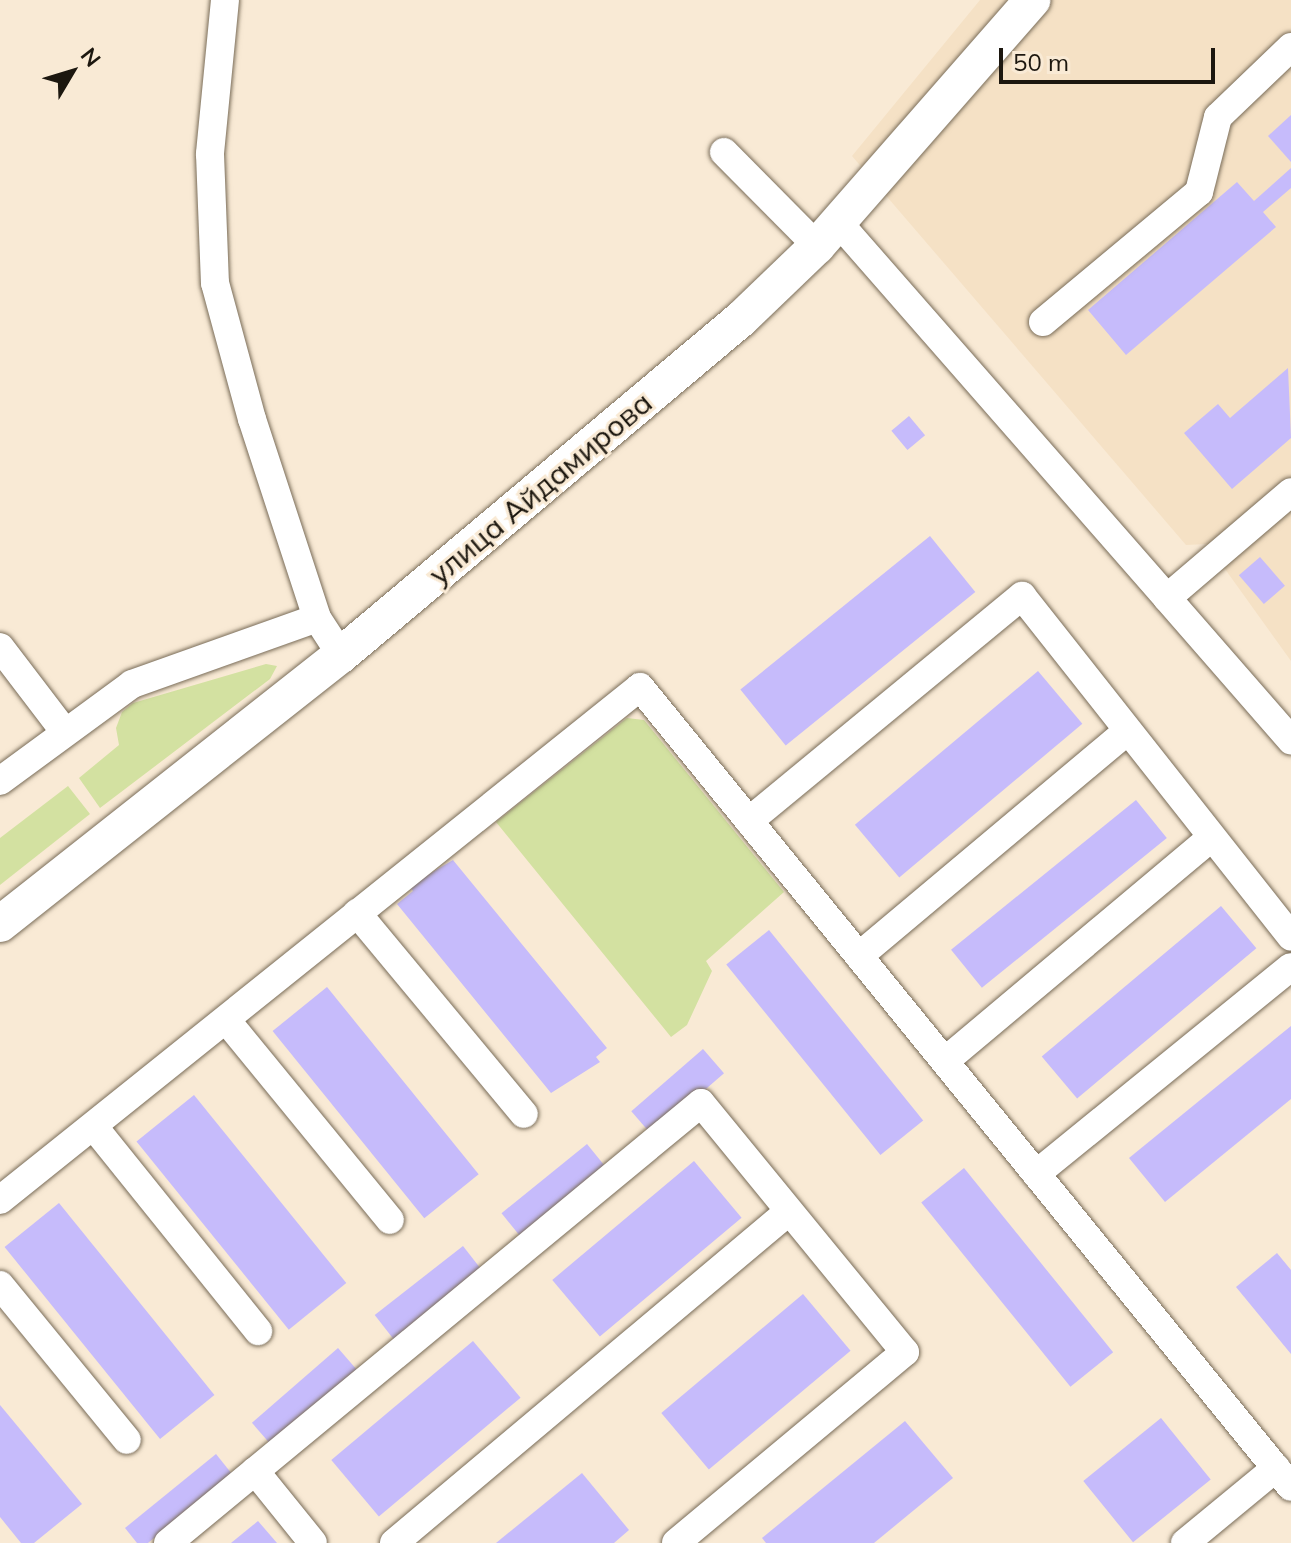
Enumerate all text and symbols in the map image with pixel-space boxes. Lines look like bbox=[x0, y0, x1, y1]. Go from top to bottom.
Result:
north arrow bbox=[32, 32, 112, 112]
scale bar bbox=[1003, 32, 1219, 82]
text: N bbox=[75, 42, 107, 72]
text: 50 m bbox=[1013, 47, 1069, 77]
street label: улица Айдамирова bbox=[421, 384, 659, 592]

